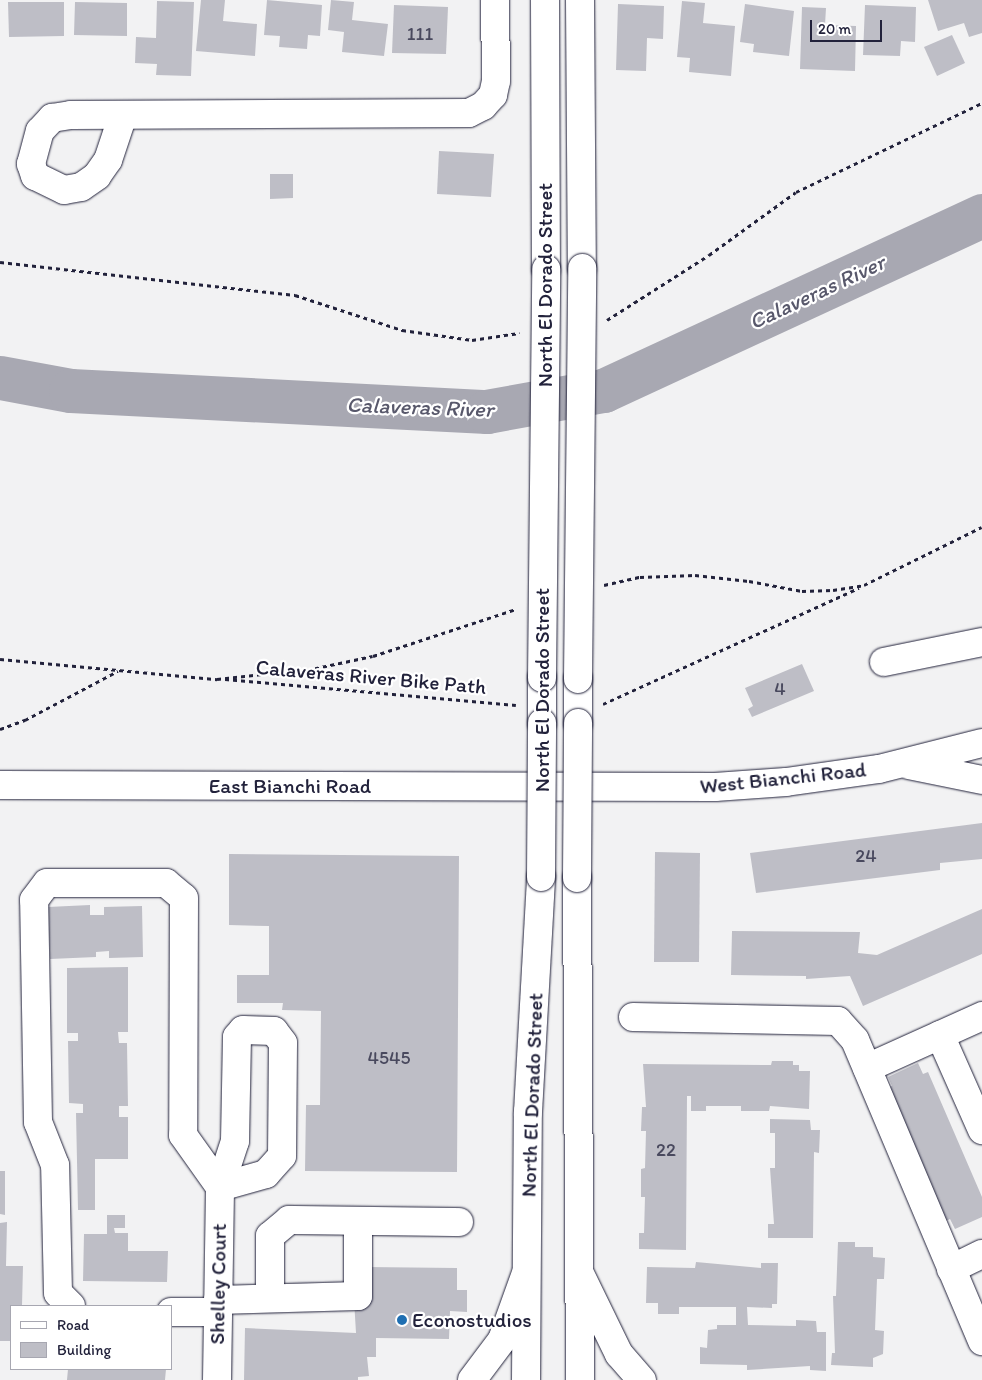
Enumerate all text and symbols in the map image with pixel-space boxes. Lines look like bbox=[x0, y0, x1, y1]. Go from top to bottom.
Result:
scale bar bbox=[812, 10, 884, 42]
text: 20 m bbox=[818, 20, 851, 38]
house number: 111 bbox=[407, 23, 433, 45]
street label: North El Dorado Street bbox=[532, 183, 558, 387]
water label: Calaveras River bbox=[745, 249, 889, 335]
water label: Calaveras River bbox=[346, 391, 494, 423]
street label: North El Dorado Street bbox=[529, 588, 555, 792]
street label: Calaveras River Bike Path bbox=[256, 654, 486, 700]
house number: 4 bbox=[774, 678, 786, 700]
street label: West Bianchi Road bbox=[699, 757, 867, 799]
street label: East Bianchi Road bbox=[209, 773, 371, 799]
house number: 24 bbox=[855, 845, 877, 867]
street label: North El Dorado Street bbox=[516, 992, 548, 1198]
house number: 4545 bbox=[368, 1047, 410, 1069]
house number: 22 bbox=[656, 1139, 676, 1161]
street label: Shelley Court bbox=[204, 1223, 232, 1345]
legend bbox=[10, 1305, 172, 1370]
place label: Econostudios bbox=[412, 1307, 532, 1333]
marker: Econostudios bbox=[396, 1314, 408, 1326]
text: Road bbox=[57, 1316, 89, 1334]
text: Building bbox=[57, 1341, 111, 1359]

